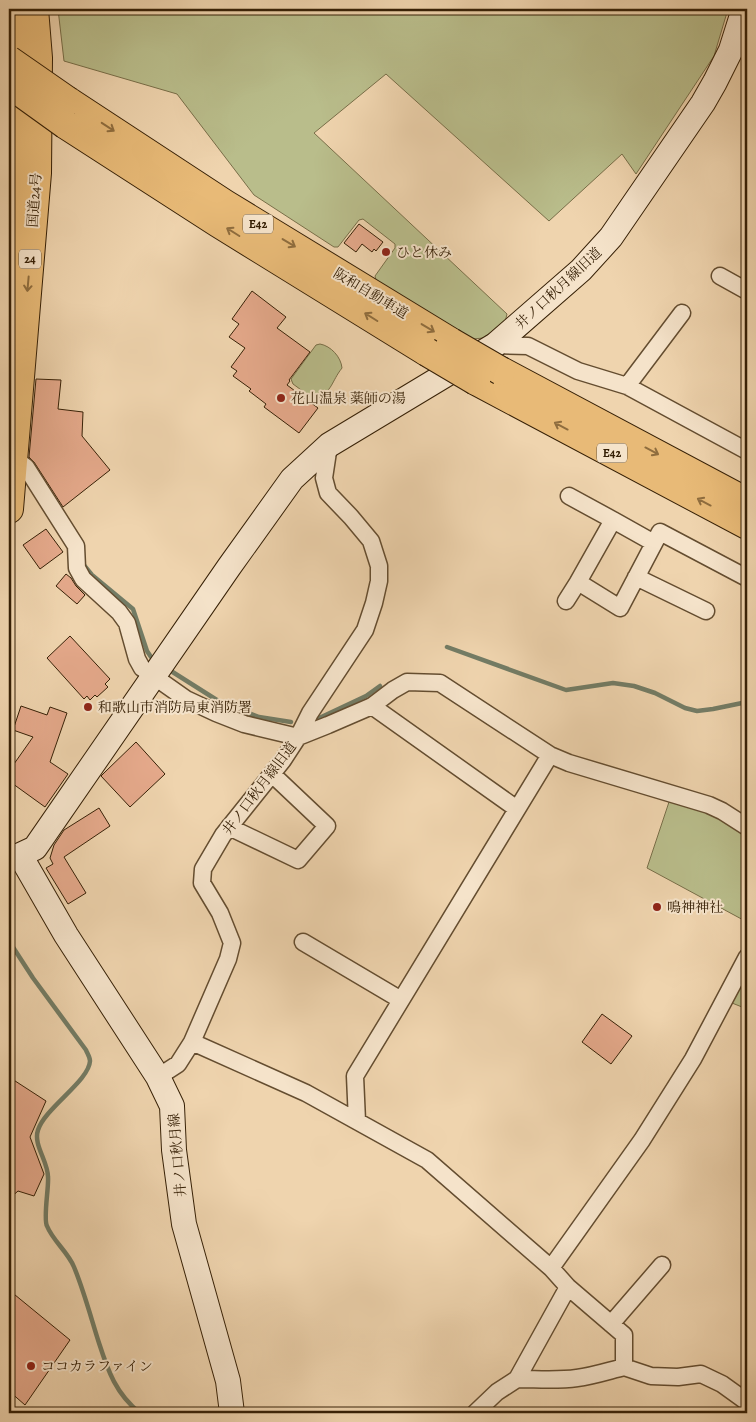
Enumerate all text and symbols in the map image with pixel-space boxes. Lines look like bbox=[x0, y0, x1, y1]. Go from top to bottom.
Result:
one-way arrow bbox=[101, 123, 115, 133]
street label: 国道24号 bbox=[23, 172, 46, 228]
road number: E42 bbox=[243, 214, 273, 233]
one-way arrow bbox=[226, 226, 240, 236]
one-way arrow bbox=[282, 239, 296, 249]
place label: ひと休み bbox=[396, 243, 452, 262]
street label: 井ノ口秋月線旧道 bbox=[511, 243, 606, 334]
marker: ひと休み bbox=[380, 246, 392, 258]
road number: 24 bbox=[19, 250, 41, 268]
street label: 阪和自動車道 bbox=[330, 264, 412, 323]
one-way arrow bbox=[23, 276, 32, 292]
one-way arrow bbox=[364, 312, 378, 322]
one-way arrow bbox=[421, 323, 435, 333]
place label: 花山温泉 薬師の湯 bbox=[291, 389, 406, 408]
marker: 花山温泉 薬師の湯 bbox=[275, 392, 287, 404]
one-way arrow bbox=[553, 421, 568, 431]
road number: E42 bbox=[597, 443, 627, 462]
one-way arrow bbox=[644, 447, 659, 456]
one-way arrow bbox=[697, 497, 712, 506]
place label: 和歌山市消防局東消防署 bbox=[98, 698, 252, 717]
marker: 和歌山市消防局東消防署 bbox=[82, 701, 94, 713]
street label: 井ノ口秋月線旧道 bbox=[218, 738, 301, 839]
place label: 鳴神神社 bbox=[667, 898, 723, 917]
marker: 鳴神神社 bbox=[651, 901, 663, 913]
street label: 井ノ口秋月線 bbox=[164, 1112, 191, 1198]
place label: ココカラファイン bbox=[41, 1357, 153, 1376]
marker: ココカラファイン bbox=[25, 1360, 37, 1372]

